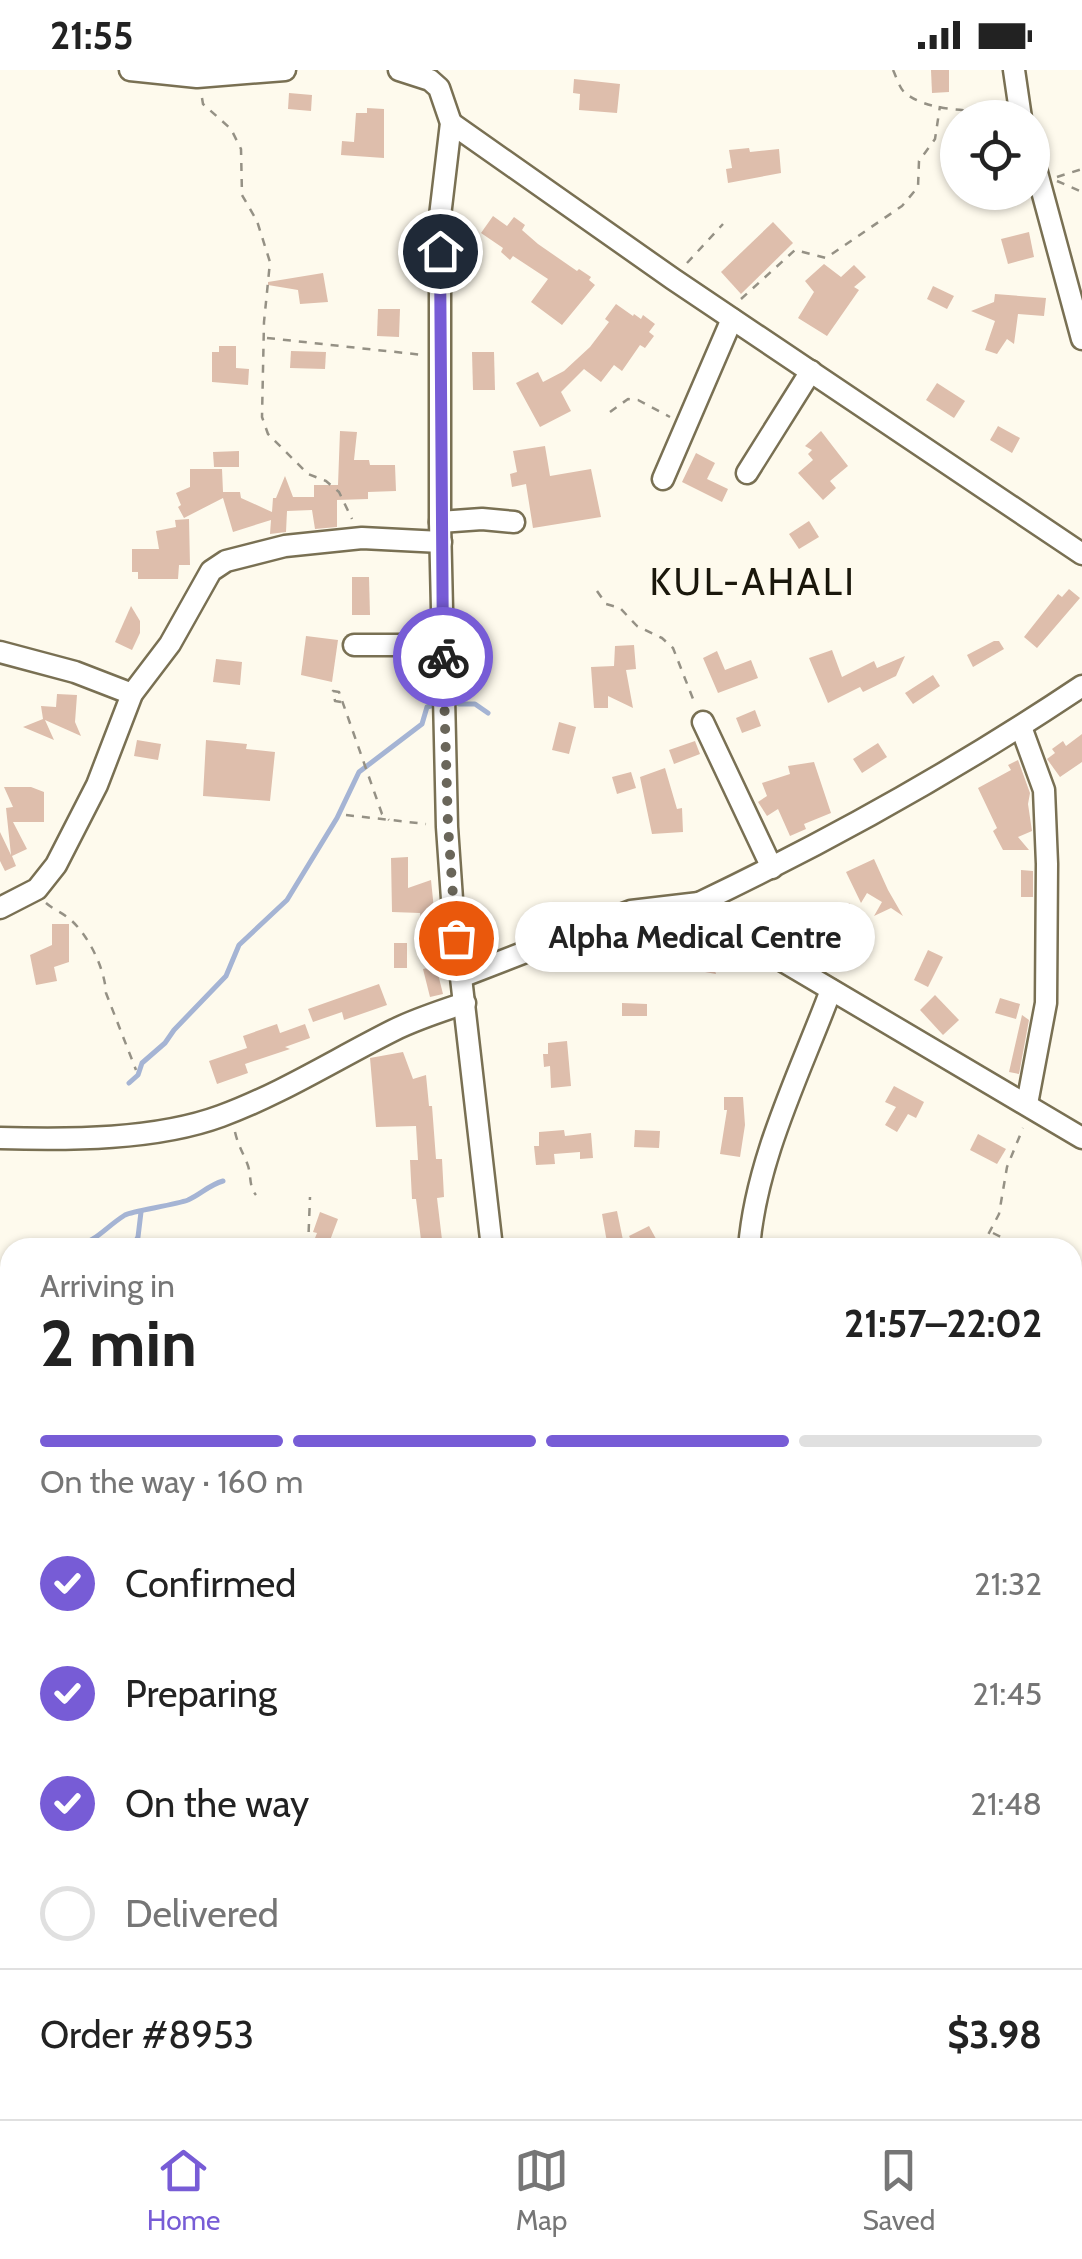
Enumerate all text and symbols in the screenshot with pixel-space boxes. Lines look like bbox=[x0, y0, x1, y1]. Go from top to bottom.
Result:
text: 21:55 bbox=[50, 12, 133, 59]
map controls bbox=[940, 100, 1050, 210]
button: locate bbox=[940, 100, 1050, 210]
pin bbox=[398, 209, 483, 294]
icon: home bbox=[413, 224, 468, 279]
district label: KUL-AHALI bbox=[650, 558, 856, 605]
courier bbox=[393, 607, 493, 707]
icon: bike bbox=[416, 630, 471, 685]
pin bbox=[414, 896, 499, 981]
callout: Alpha Medical Centre bbox=[516, 903, 876, 973]
icon: bag bbox=[429, 911, 484, 966]
text: Alpha Medical Centre bbox=[549, 917, 841, 956]
text: Arriving in bbox=[40, 1266, 175, 1305]
text: 21:57–22:02 bbox=[844, 1300, 1042, 1347]
text: 2 min bbox=[40, 1303, 197, 1382]
text: On the way · 160 m bbox=[40, 1462, 303, 1501]
icon: check bbox=[40, 1556, 95, 1611]
text: Confirmed bbox=[125, 1560, 296, 1607]
text: 21:32 bbox=[974, 1564, 1042, 1603]
icon: check bbox=[40, 1666, 95, 1721]
text: Preparing bbox=[125, 1670, 277, 1717]
text: 21:45 bbox=[972, 1674, 1042, 1713]
icon: check bbox=[40, 1776, 95, 1831]
text: On the way bbox=[125, 1780, 309, 1827]
text: 21:48 bbox=[970, 1784, 1042, 1823]
text: Delivered bbox=[125, 1890, 279, 1937]
text: Order #8953 bbox=[40, 2011, 254, 2058]
text: $3.98 bbox=[947, 2011, 1042, 2058]
tab: Home bbox=[147, 2143, 220, 2237]
tab: Map bbox=[514, 2143, 569, 2237]
tab: Saved bbox=[863, 2143, 935, 2237]

